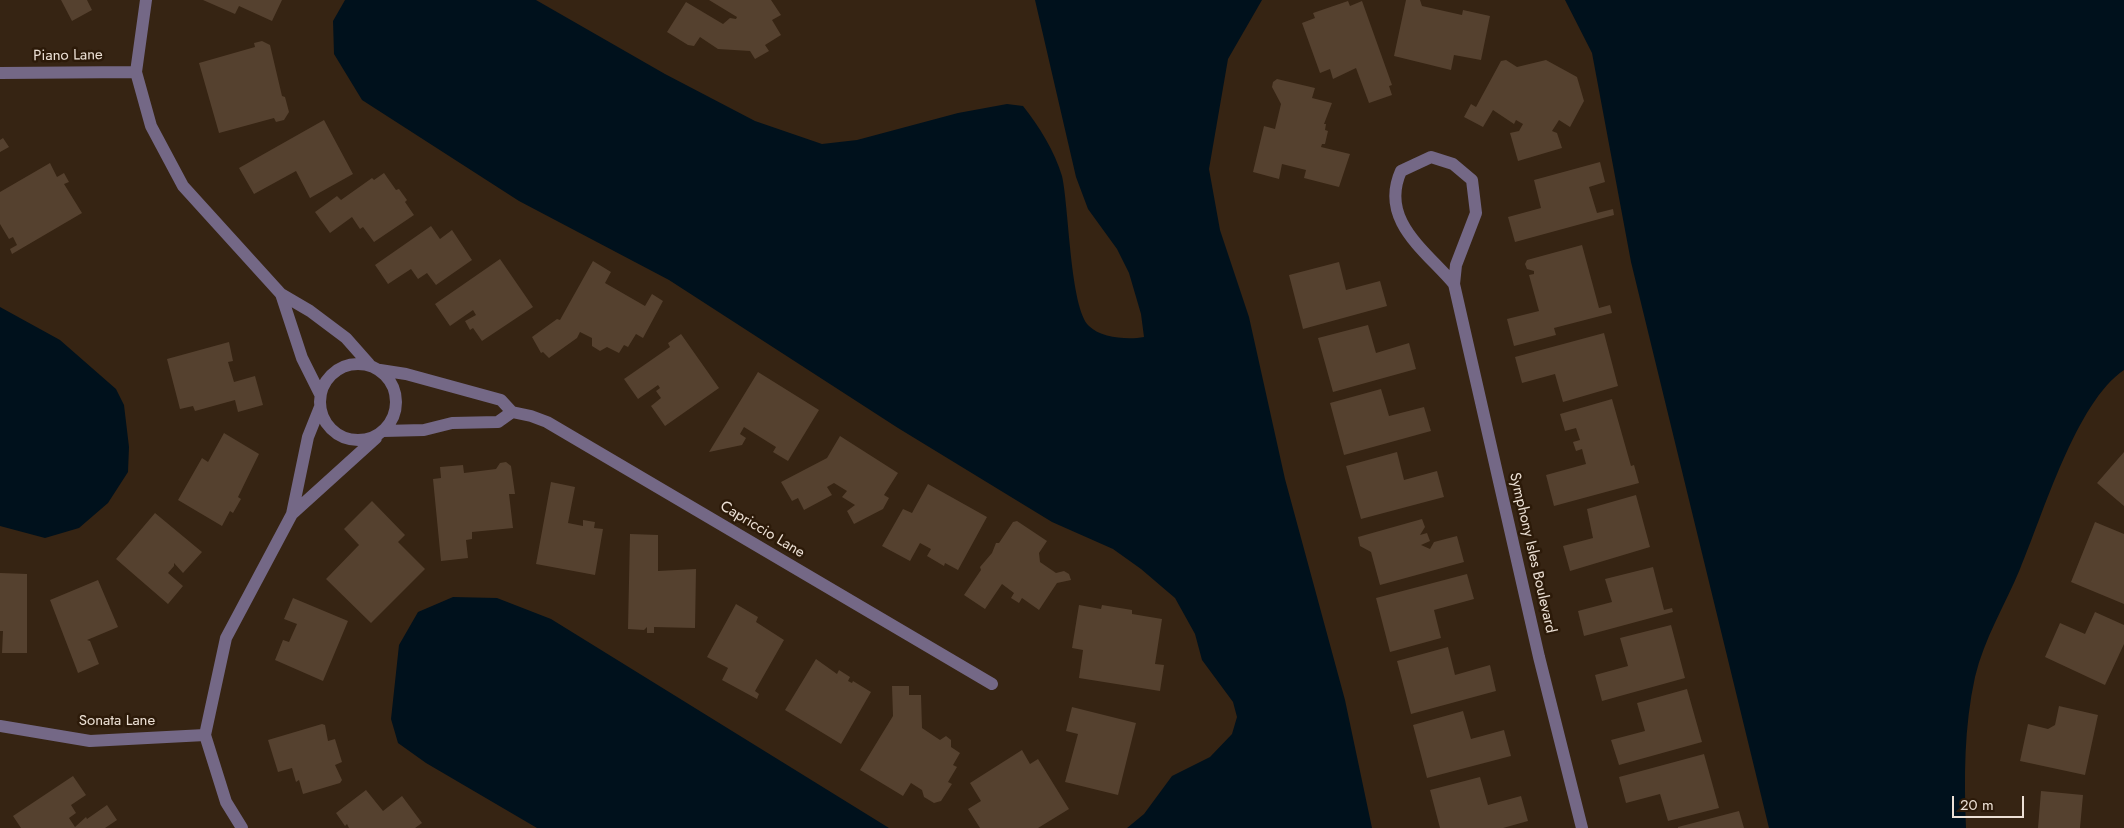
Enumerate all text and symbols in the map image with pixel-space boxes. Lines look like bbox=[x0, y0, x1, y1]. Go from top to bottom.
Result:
street label: Piano Lane bbox=[33, 46, 103, 66]
street label: Symphony Isles Boulevard bbox=[1505, 471, 1559, 635]
street label: Capriccio Lane bbox=[716, 498, 808, 562]
street label: Sonata Lane bbox=[79, 712, 155, 730]
scale bar bbox=[1954, 786, 2026, 818]
text: 20 m bbox=[1960, 794, 1994, 816]

